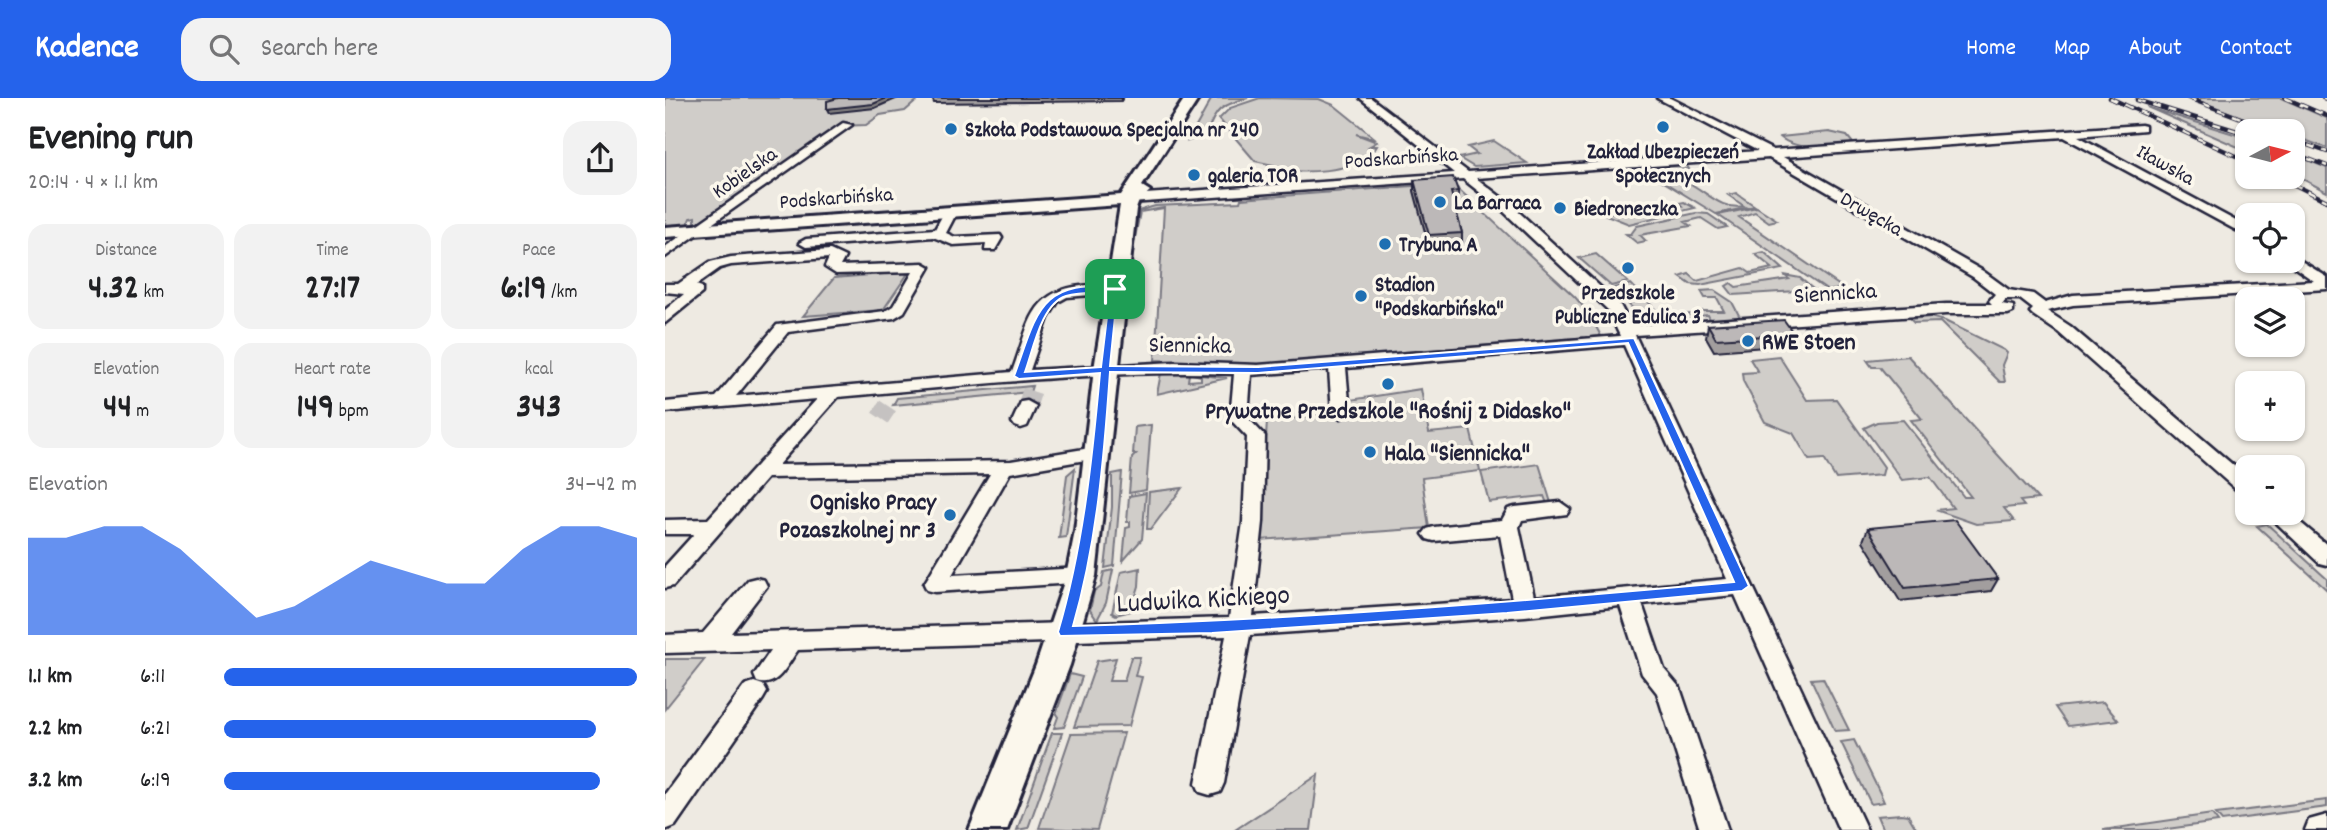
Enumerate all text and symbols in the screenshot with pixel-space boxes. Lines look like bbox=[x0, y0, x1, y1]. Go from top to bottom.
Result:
search box bbox=[181, 18, 671, 81]
text: Kadence bbox=[35, 26, 139, 73]
icon: search bbox=[205, 30, 243, 68]
text: Search here bbox=[261, 31, 378, 68]
text: Home bbox=[1966, 32, 2016, 66]
text: Map bbox=[2054, 32, 2090, 66]
text: About bbox=[2128, 32, 2182, 66]
text: Contact bbox=[2220, 32, 2292, 66]
text: Evening run bbox=[28, 113, 193, 168]
place label: Szkoła Podstawowa Specjalna nr 240 bbox=[965, 117, 1259, 147]
marker: Zakład Ubezpieczeń Społecznych bbox=[1655, 119, 1671, 135]
north arrow bbox=[2235, 119, 2305, 189]
map controls bbox=[2235, 119, 2305, 525]
button: share bbox=[563, 121, 637, 195]
marker: Szkoła Podstawowa Specjalna nr 240 bbox=[943, 121, 959, 137]
street label: Iławska bbox=[2130, 138, 2200, 195]
place label: Zakład Ubezpieczeń Społecznych bbox=[1587, 139, 1739, 193]
street label: Kobielska bbox=[707, 140, 785, 208]
street label: Podskarbińska bbox=[1343, 141, 1460, 179]
place label: galeria TOR bbox=[1208, 163, 1298, 193]
text: 20:14 · 4 × 1.1 km bbox=[28, 167, 158, 200]
marker: galeria TOR bbox=[1186, 167, 1202, 183]
street label: Podskarbińska bbox=[778, 181, 895, 219]
street label: Drwęcka bbox=[1833, 186, 1909, 246]
place label: La Barraca bbox=[1454, 190, 1542, 220]
marker: La Barraca bbox=[1432, 194, 1448, 210]
place label: Biedroneczka bbox=[1574, 196, 1679, 226]
marker: Biedroneczka bbox=[1552, 200, 1568, 216]
button: locate bbox=[2235, 203, 2305, 273]
place label: Trybuna A bbox=[1399, 232, 1478, 262]
marker: Trybuna A bbox=[1377, 236, 1393, 252]
text: Distance bbox=[95, 238, 157, 265]
text: Time bbox=[316, 238, 349, 265]
text: Pace bbox=[522, 238, 556, 265]
pin bbox=[1085, 259, 1145, 319]
marker: Przedszkole Publiczne Edulica 3 bbox=[1620, 260, 1636, 276]
text: 4.32 bbox=[88, 265, 139, 315]
text: 27:17 bbox=[305, 265, 360, 315]
text: 6:19 bbox=[500, 265, 547, 315]
icon: arrive bbox=[1096, 270, 1134, 308]
place label: Stadion "Podskarbińska" bbox=[1375, 272, 1504, 326]
street label: Siennicka bbox=[1793, 275, 1878, 315]
text: km bbox=[139, 280, 164, 307]
text: /km bbox=[547, 280, 577, 307]
place label: Przedszkole Publiczne Edulica 3 bbox=[1555, 280, 1701, 334]
button: layers bbox=[2235, 287, 2305, 357]
marker: Stadion "Podskarbińska" bbox=[1353, 288, 1369, 304]
place label: RWE Stoen bbox=[1762, 327, 1856, 361]
street label: Siennicka bbox=[1148, 329, 1232, 365]
marker: RWE Stoen bbox=[1740, 333, 1756, 349]
text: Elevation bbox=[93, 357, 159, 384]
text: Heart rate bbox=[294, 357, 371, 384]
text: kcal bbox=[524, 357, 553, 384]
button: + bbox=[2235, 371, 2305, 441]
marker: Prywatne Przedszkole "Rośnij z Didasko" bbox=[1380, 376, 1396, 392]
text: 44 bbox=[103, 384, 132, 434]
text: 149 bbox=[296, 384, 334, 434]
text: 343 bbox=[516, 384, 562, 434]
place label: Prywatne Przedszkole "Rośnij z Didasko" bbox=[1205, 396, 1571, 430]
text: m bbox=[132, 399, 149, 426]
text: bpm bbox=[334, 399, 369, 426]
place label: Hala "Siennicka" bbox=[1384, 438, 1530, 472]
marker: Hala "Siennicka" bbox=[1362, 444, 1378, 460]
button: − bbox=[2235, 455, 2305, 525]
text: Elevation bbox=[28, 469, 108, 502]
text: 34–42 m bbox=[565, 469, 637, 502]
place label: Ognisko Pracy Pozaszkolnej nr 3 bbox=[779, 487, 937, 549]
marker: Ognisko Pracy Pozaszkolnej nr 3 bbox=[942, 507, 958, 523]
street label: Ludwika Kickiego bbox=[1115, 577, 1291, 627]
text: 1.1 km bbox=[28, 661, 72, 694]
text: 6:11 bbox=[140, 661, 165, 694]
text: 2.2 km bbox=[28, 713, 82, 746]
text: 6:21 bbox=[140, 713, 170, 746]
text: 3.2 km bbox=[28, 765, 83, 798]
text: 6:19 bbox=[140, 765, 171, 798]

